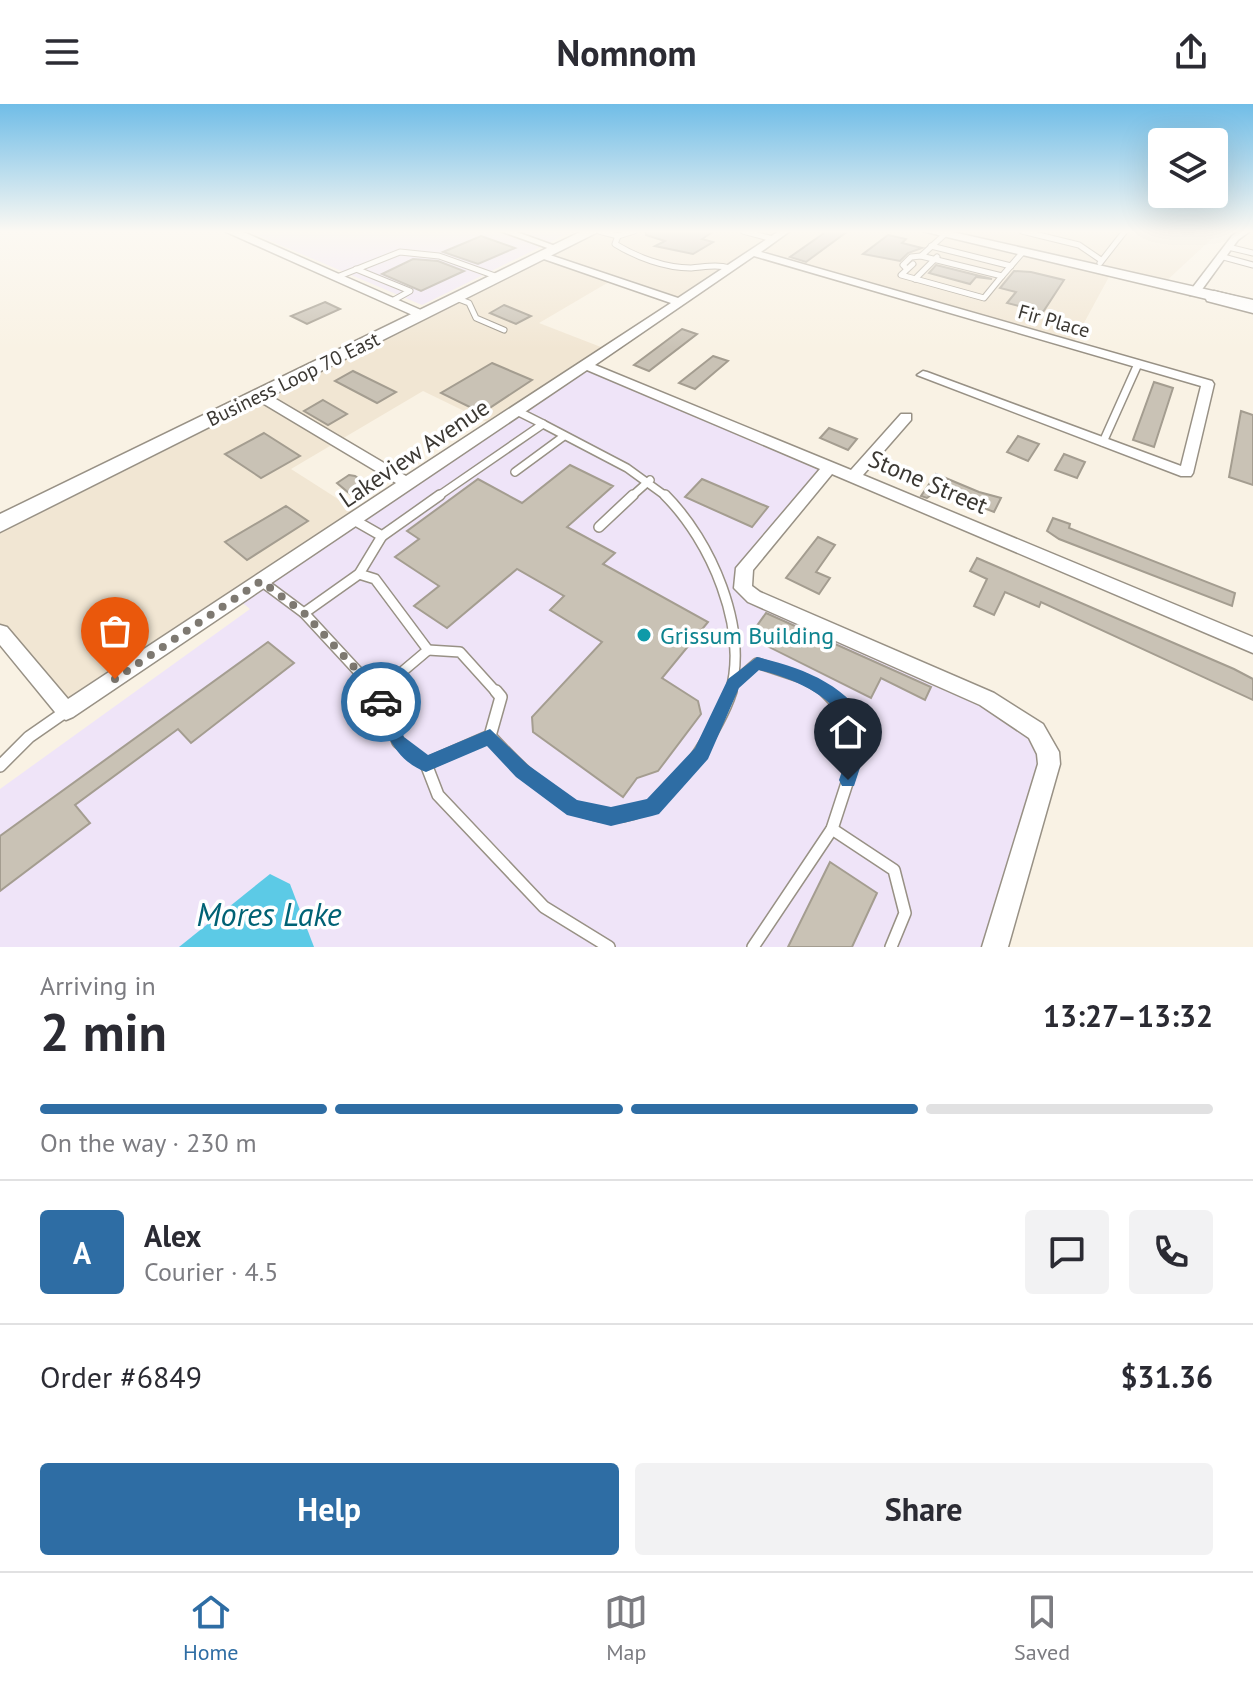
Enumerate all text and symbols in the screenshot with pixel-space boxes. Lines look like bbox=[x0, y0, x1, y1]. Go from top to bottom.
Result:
text: Nomnom bbox=[557, 29, 696, 76]
icon: menu bbox=[40, 30, 84, 74]
icon: share bbox=[1169, 30, 1213, 74]
map controls bbox=[1148, 128, 1228, 208]
button: layers bbox=[1148, 128, 1228, 208]
street label: Fir Place bbox=[1015, 298, 1093, 344]
street label: Business Loop 70 East bbox=[202, 326, 384, 432]
street label: Lakeview Avenue bbox=[333, 391, 495, 515]
street label: Stone Street bbox=[864, 443, 992, 521]
pin bbox=[81, 597, 149, 679]
icon: bag bbox=[93, 609, 137, 653]
place label: Grissum Building bbox=[660, 620, 834, 651]
marker: Grissum Building bbox=[635, 626, 653, 644]
courier bbox=[341, 662, 421, 742]
icon: car bbox=[359, 680, 403, 724]
pin bbox=[814, 698, 882, 780]
icon: home bbox=[826, 710, 870, 754]
water label: Mores Lake bbox=[196, 893, 342, 935]
text: Arriving in bbox=[40, 969, 156, 1002]
text: 13:27–13:32 bbox=[1043, 996, 1213, 1035]
text: 2 min bbox=[40, 998, 167, 1065]
text: On the way · 230 m bbox=[40, 1126, 257, 1159]
button: chat bbox=[1025, 1210, 1109, 1294]
button: phone bbox=[1129, 1210, 1213, 1294]
text: Alex bbox=[144, 1216, 201, 1255]
text: A bbox=[73, 1233, 91, 1272]
text: Courier · 4.5 bbox=[144, 1255, 278, 1288]
text: Order #6849 bbox=[40, 1357, 202, 1396]
text: $31.36 bbox=[1121, 1357, 1213, 1396]
button: Help bbox=[40, 1463, 619, 1555]
button: Share bbox=[635, 1463, 1213, 1555]
tab: Home bbox=[183, 1590, 239, 1666]
tab: Map bbox=[604, 1590, 648, 1666]
tab: Saved bbox=[1014, 1590, 1070, 1666]

